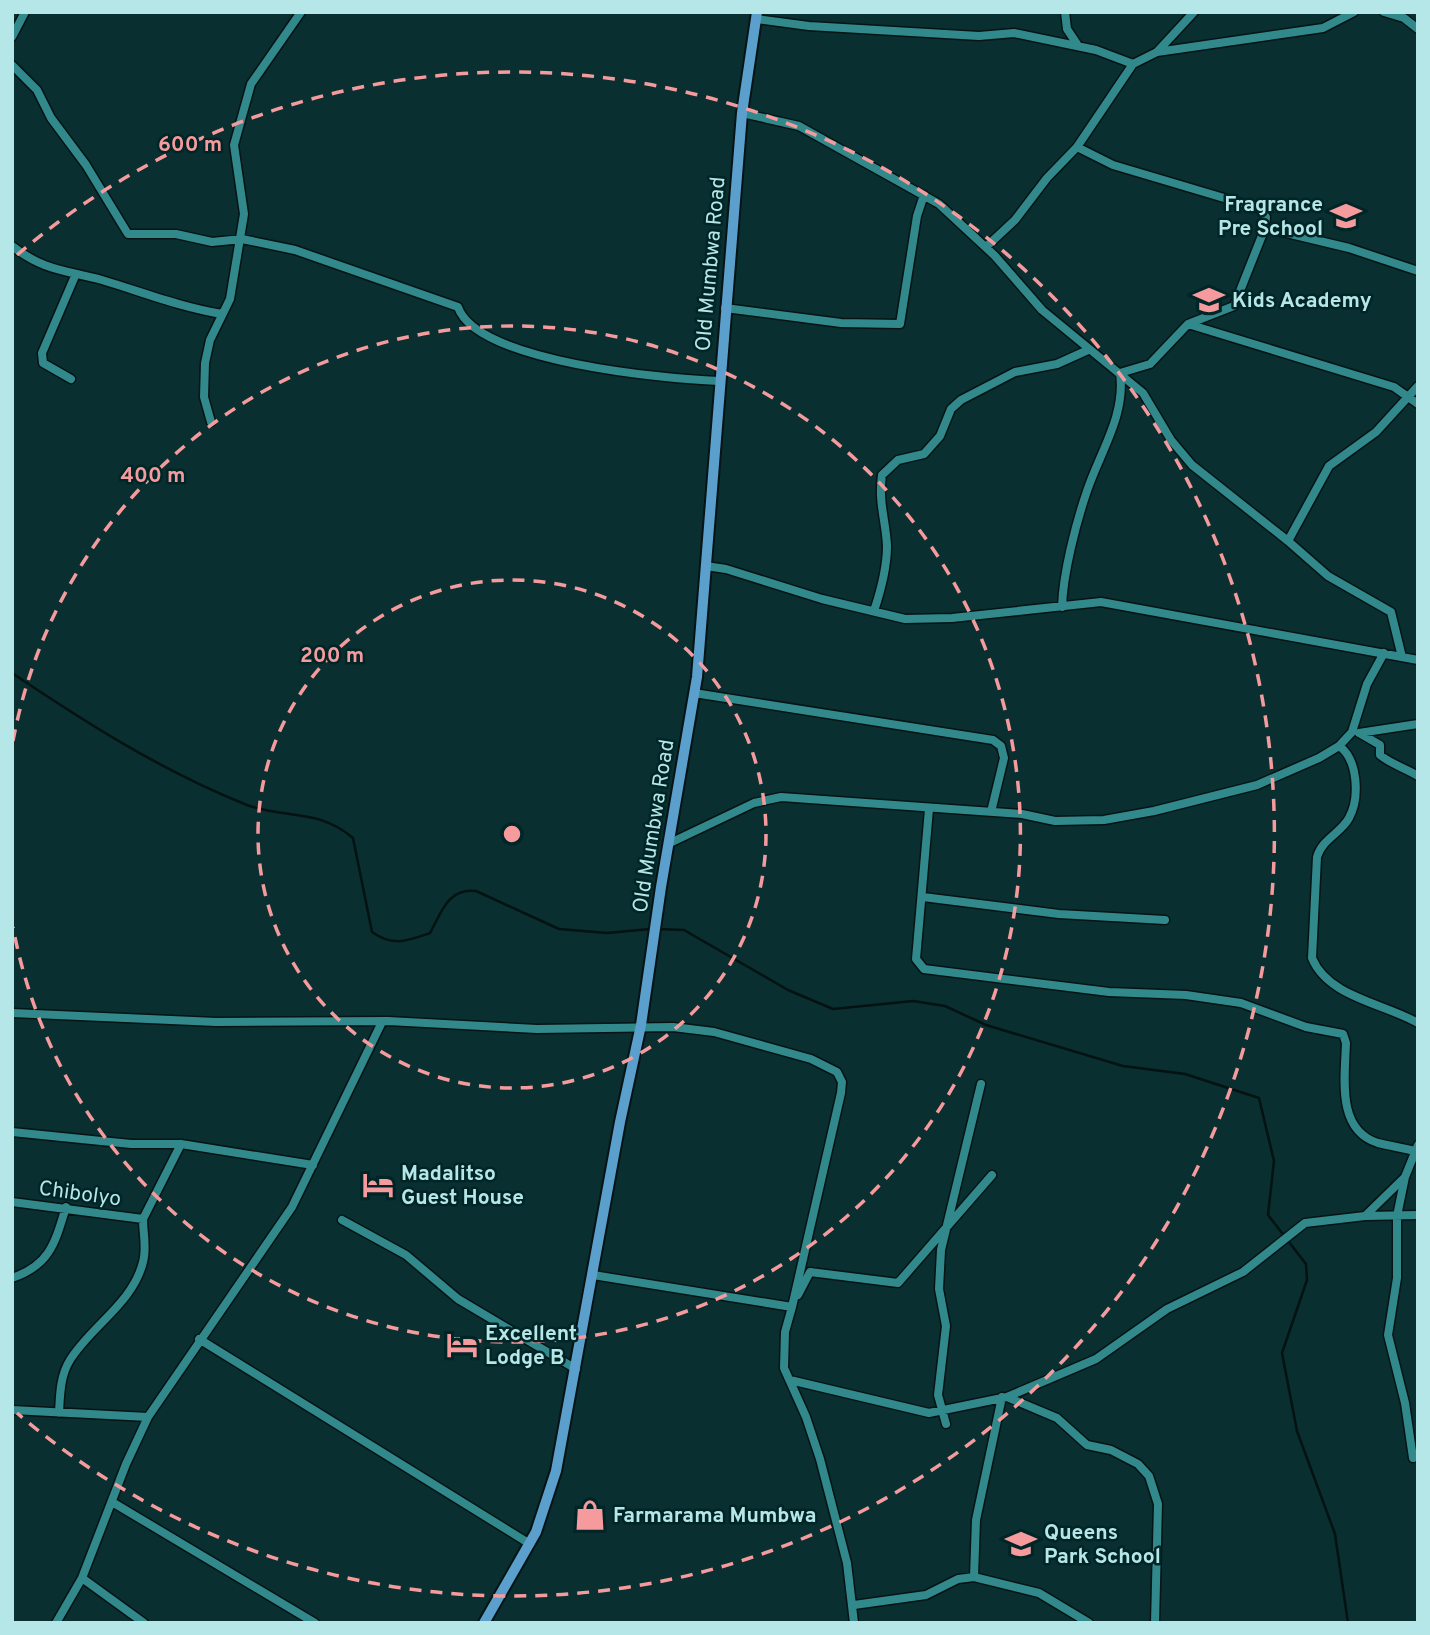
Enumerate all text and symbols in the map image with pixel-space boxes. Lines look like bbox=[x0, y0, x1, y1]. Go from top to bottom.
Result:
text: 600 m bbox=[158, 132, 222, 159]
street label: Old Mumbwa Road bbox=[690, 176, 733, 353]
place label: Fragrance Pre School bbox=[1218, 192, 1323, 243]
school or university icon: Fragrance Pre School bbox=[1329, 199, 1363, 233]
school or university icon: Kids Academy bbox=[1192, 283, 1226, 317]
place label: Kids Academy bbox=[1232, 288, 1372, 315]
text: 400 m bbox=[121, 463, 185, 490]
text: 200 m bbox=[300, 643, 364, 670]
street label: Old Mumbwa Road bbox=[627, 738, 682, 915]
centre of rings bbox=[500, 822, 524, 846]
place label: Madalitso Guest House bbox=[401, 1161, 524, 1212]
hotel icon: Madalitso Guest House bbox=[361, 1168, 395, 1202]
street label: Chibolyo bbox=[37, 1175, 123, 1214]
place label: Excellent Lodge B bbox=[485, 1321, 577, 1372]
hotel icon: Excellent Lodge B bbox=[445, 1328, 479, 1362]
shop icon: Farmarama Mumbwa bbox=[573, 1498, 607, 1532]
place label: Farmarama Mumbwa bbox=[613, 1503, 816, 1530]
place label: Queens Park School bbox=[1044, 1520, 1161, 1571]
school or university icon: Queens Park School bbox=[1004, 1527, 1038, 1561]

